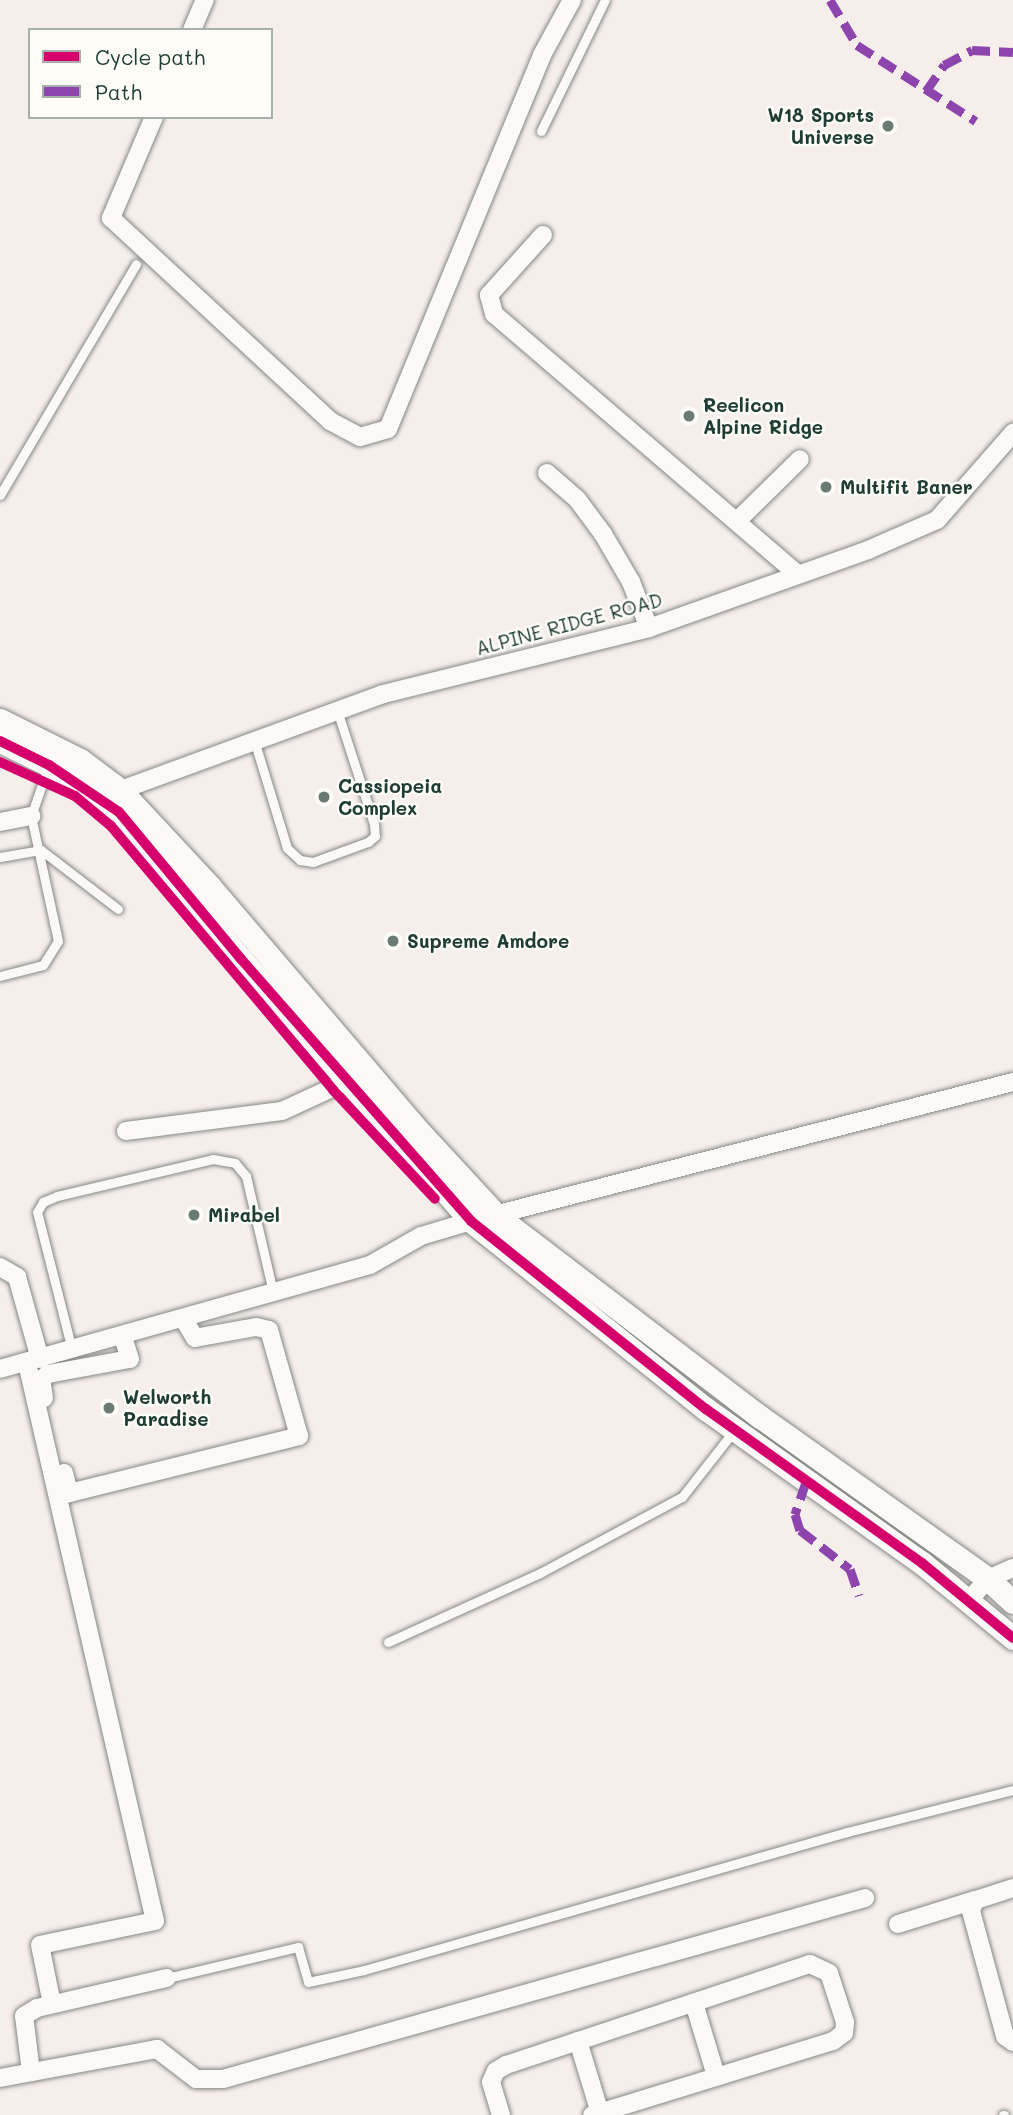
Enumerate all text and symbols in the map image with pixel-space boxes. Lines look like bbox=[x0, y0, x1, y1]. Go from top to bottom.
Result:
legend bbox=[28, 28, 273, 119]
text: Cycle path bbox=[95, 43, 205, 70]
text: Path bbox=[95, 78, 142, 105]
place label: W18 Sports Universe bbox=[767, 104, 874, 148]
marker: W18 Sports Universe bbox=[880, 118, 896, 134]
place label: Reelicon Alpine Ridge bbox=[703, 394, 823, 438]
marker: Reelicon Alpine Ridge bbox=[681, 408, 697, 424]
place label: Multifit Baner bbox=[840, 476, 973, 498]
marker: Multifit Baner bbox=[818, 479, 834, 495]
street label: ALPINE RIDGE ROAD bbox=[473, 588, 665, 660]
place label: Cassiopeia Complex bbox=[338, 775, 442, 819]
marker: Cassiopeia Complex bbox=[316, 789, 332, 805]
place label: Supreme Amdore bbox=[407, 930, 569, 952]
marker: Supreme Amdore bbox=[385, 933, 401, 949]
place label: Mirabel bbox=[208, 1204, 280, 1226]
marker: Mirabel bbox=[186, 1207, 202, 1223]
place label: Welworth Paradise bbox=[123, 1386, 211, 1430]
marker: Welworth Paradise bbox=[101, 1400, 117, 1416]

